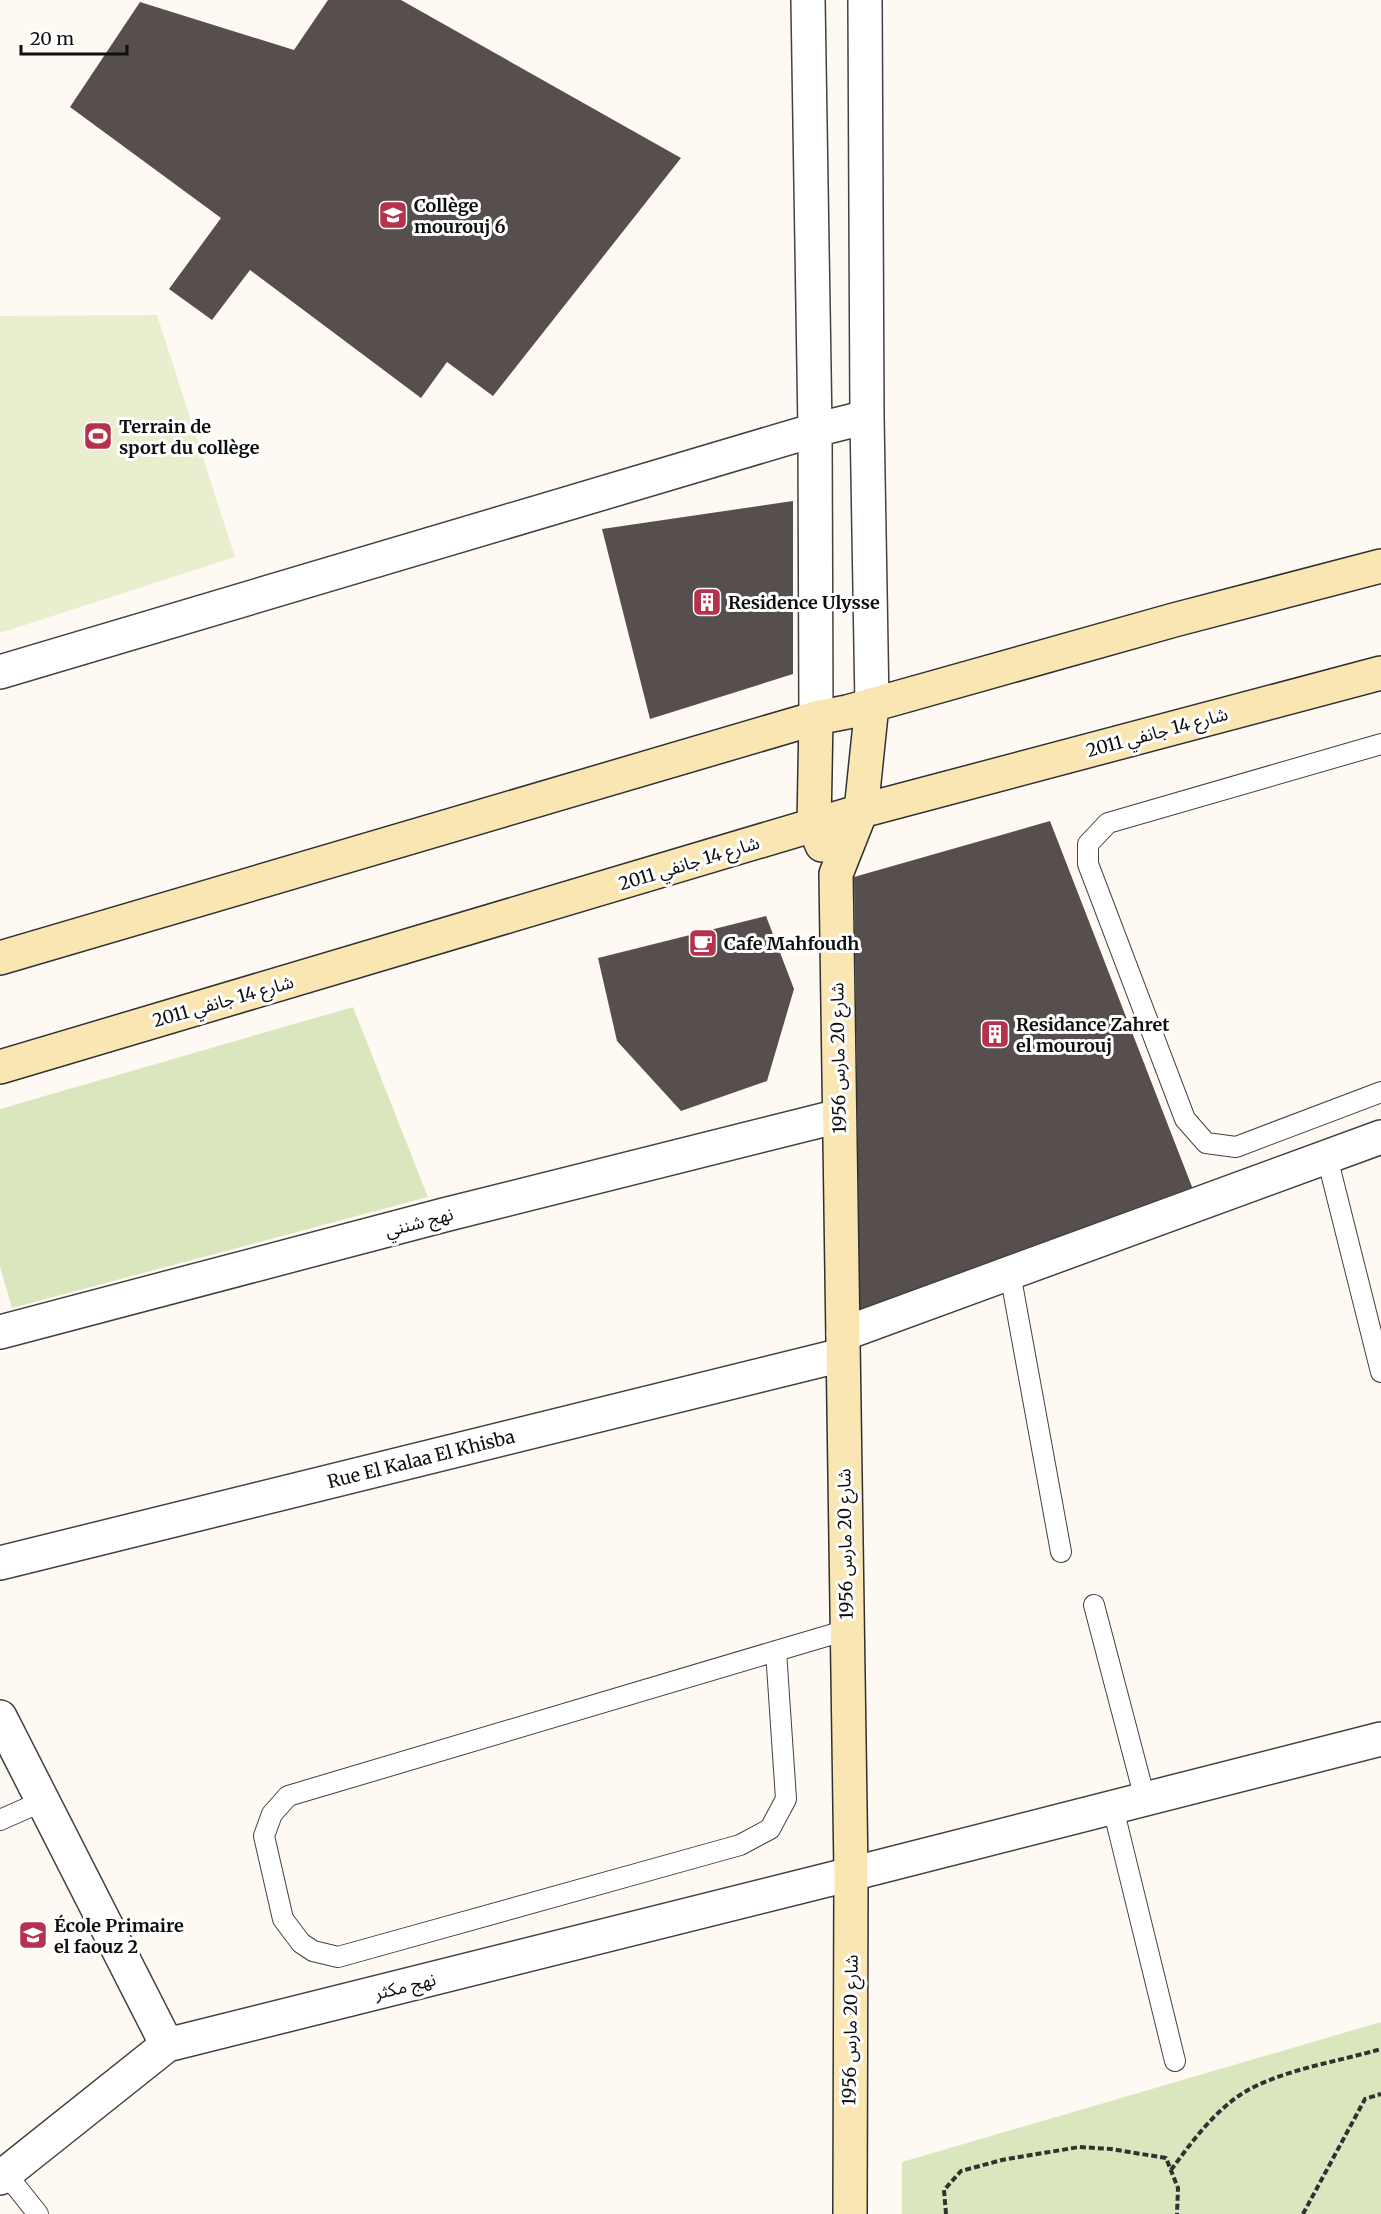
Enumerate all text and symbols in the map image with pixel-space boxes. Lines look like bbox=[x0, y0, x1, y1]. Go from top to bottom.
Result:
scale bar bbox=[21, 18, 128, 56]
text: 20 m bbox=[30, 27, 74, 50]
place label: Collège mourouj 6 bbox=[414, 194, 506, 238]
school or university icon: Collège mourouj 6 bbox=[377, 199, 409, 231]
place label: Terrain de sport du collège bbox=[119, 415, 260, 459]
sports icon: Terrain de sport du collège bbox=[82, 420, 114, 452]
building icon: Residence Ulysse bbox=[691, 586, 723, 618]
place label: Residence Ulysse bbox=[728, 591, 880, 614]
street label: شارع 14 جانفي 2011 bbox=[1084, 702, 1231, 765]
street label: شارع 14 جانفي 2011 bbox=[616, 831, 763, 898]
cafe icon: Cafe Mahfoudh bbox=[687, 927, 719, 959]
place label: Cafe Mahfoudh bbox=[724, 932, 859, 955]
street label: شارع 14 جانفي 2011 bbox=[150, 970, 297, 1035]
street label: شارع 20 مارس 1956 bbox=[825, 982, 854, 1134]
place label: Residance Zahret el mourouj bbox=[1016, 1013, 1170, 1057]
building icon: Residance Zahret el mourouj bbox=[979, 1018, 1011, 1050]
street label: نهج شنني bbox=[382, 1202, 456, 1244]
street label: Rue El Kalaa El Khisba bbox=[325, 1425, 517, 1493]
street label: شارع 20 مارس 1956 bbox=[832, 1468, 861, 1620]
place label: École Primaire el faouz 2 bbox=[54, 1914, 184, 1958]
school or university icon: École Primaire el faouz 2 bbox=[17, 1919, 49, 1951]
street label: شارع 20 مارس 1956 bbox=[837, 1954, 866, 2106]
street label: نهج مكثر bbox=[371, 1967, 439, 2007]

